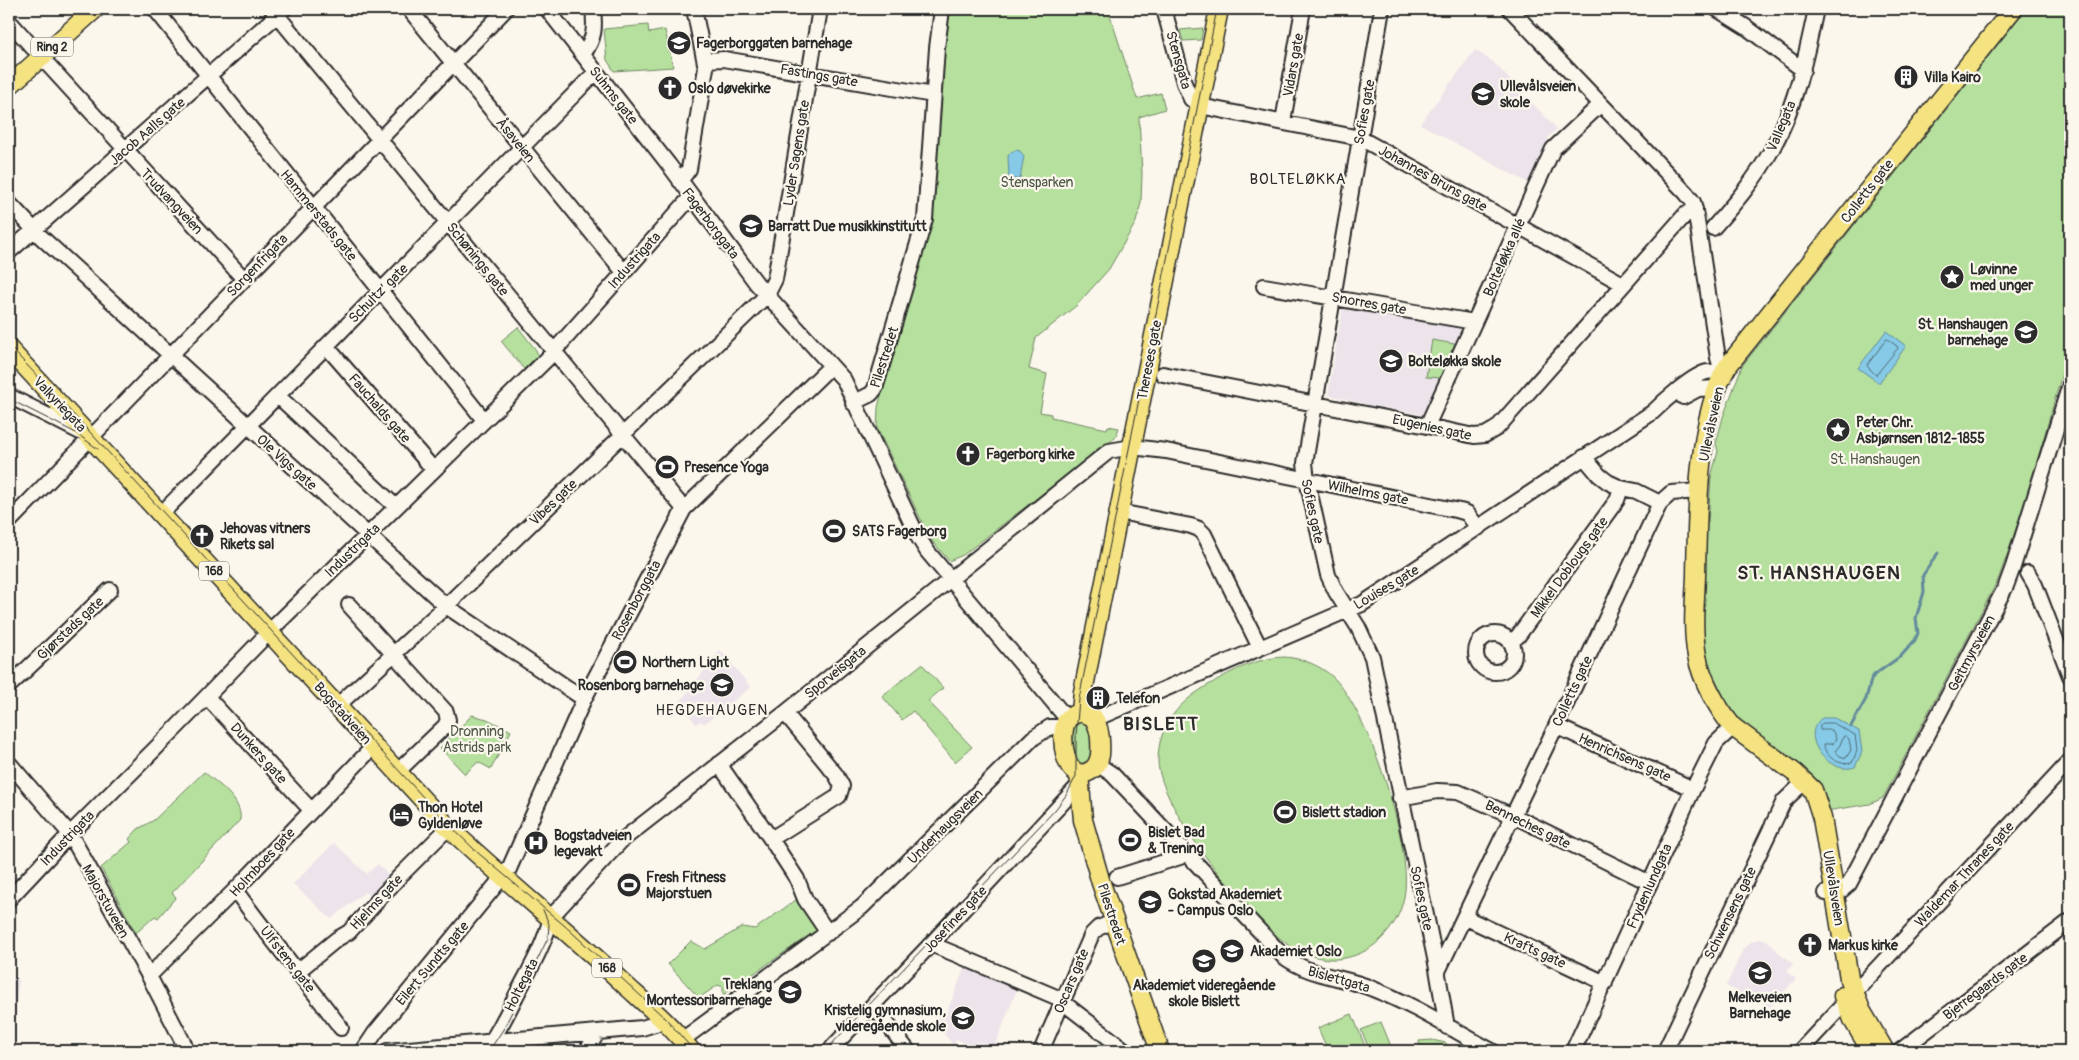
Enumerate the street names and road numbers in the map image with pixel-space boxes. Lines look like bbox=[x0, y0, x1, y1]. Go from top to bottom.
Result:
street label: Stensgata bbox=[1162, 29, 1195, 91]
street label: Vidars gate bbox=[1280, 32, 1307, 98]
road number: Ring 2 bbox=[31, 38, 73, 56]
street label: Fastings gate bbox=[779, 60, 859, 91]
street label: Suhms gate bbox=[586, 63, 642, 128]
street label: Sofies gate bbox=[1350, 78, 1379, 146]
street label: Jacob Aalls gate bbox=[106, 94, 189, 169]
street label: Vallegata bbox=[1763, 98, 1800, 154]
street label: Lyder Sagens gate bbox=[780, 99, 813, 207]
street label: Åsaveien bbox=[493, 113, 540, 166]
street label: Johannes Bruns gate bbox=[1375, 142, 1490, 215]
street label: Colletts gate bbox=[1837, 156, 1898, 226]
street label: Trudvangveien bbox=[137, 165, 206, 238]
street label: Hammerstads gate bbox=[277, 166, 361, 264]
street label: Fagerborggata bbox=[678, 184, 743, 262]
street label: Bolteløkka allé bbox=[1480, 215, 1529, 299]
street label: Schønings gate bbox=[443, 219, 512, 300]
street label: Industrigata bbox=[604, 228, 664, 292]
street label: Sorgenfrigata bbox=[223, 230, 292, 300]
street label: Schultz’ gate bbox=[345, 260, 412, 327]
street label: Snorres gate bbox=[1330, 289, 1408, 318]
street label: Thereses gate bbox=[1133, 319, 1166, 401]
street label: Pilestredet bbox=[867, 324, 902, 390]
street label: Fauchalds gate bbox=[345, 370, 414, 447]
street label: Valkyriegata bbox=[30, 373, 90, 436]
street label: Ullevålsveien bbox=[1695, 385, 1728, 463]
street label: Eugenies gate bbox=[1391, 411, 1473, 444]
street label: Ole Vigs gate bbox=[253, 431, 320, 494]
street label: Vibes gate bbox=[526, 475, 581, 529]
street label: Wilhelms gate bbox=[1326, 476, 1410, 509]
street label: Sofies gate bbox=[1297, 477, 1328, 545]
street label: Mikkel Doblougs gate bbox=[1527, 513, 1612, 621]
street label: Industrigata bbox=[321, 520, 384, 581]
street label: Rosenborggata bbox=[608, 557, 665, 643]
street label: Louises gate bbox=[1351, 561, 1422, 614]
road number: 168 bbox=[199, 562, 229, 580]
street label: Gjørstads gate bbox=[33, 593, 107, 664]
street label: Geitmyrsveien bbox=[1944, 612, 1999, 694]
street label: Sporveisgata bbox=[801, 642, 870, 702]
street label: Colletts gate bbox=[1549, 653, 1596, 729]
street label: Bogstadveien bbox=[310, 679, 375, 748]
street label: Dunkers gate bbox=[227, 719, 290, 787]
street label: Henrichsens gate bbox=[1576, 729, 1674, 785]
street label: Underhaugsveien bbox=[904, 785, 987, 868]
street label: Benneches gate bbox=[1482, 796, 1573, 852]
street label: Industrigata bbox=[37, 807, 98, 870]
street label: Waldemar Thranes gate bbox=[1911, 818, 2018, 931]
street label: Holmboes gate bbox=[226, 824, 299, 900]
street label: Frydenlundgata bbox=[1623, 841, 1676, 931]
street label: Ullevålsveien bbox=[1819, 849, 1848, 927]
street label: Majorstuveien bbox=[78, 861, 133, 941]
street label: Sofies gate bbox=[1406, 864, 1437, 932]
street label: Schwensens gate bbox=[1701, 864, 1760, 962]
street label: Hjelms gate bbox=[346, 871, 406, 934]
street label: Pilestredet bbox=[1094, 881, 1130, 947]
street label: Josefines gate bbox=[920, 882, 991, 956]
street label: Eilert Sundts gate bbox=[392, 918, 472, 1009]
street label: Ulfstens gate bbox=[256, 923, 319, 996]
street label: Krafts gate bbox=[1501, 929, 1568, 972]
street label: Oscars gate bbox=[1050, 946, 1093, 1016]
street label: Bjerregaards gate bbox=[1940, 949, 2031, 1024]
street label: Holtegata bbox=[501, 956, 542, 1015]
road number: 168 bbox=[592, 958, 622, 978]
street label: Bislettgata bbox=[1306, 963, 1372, 996]

